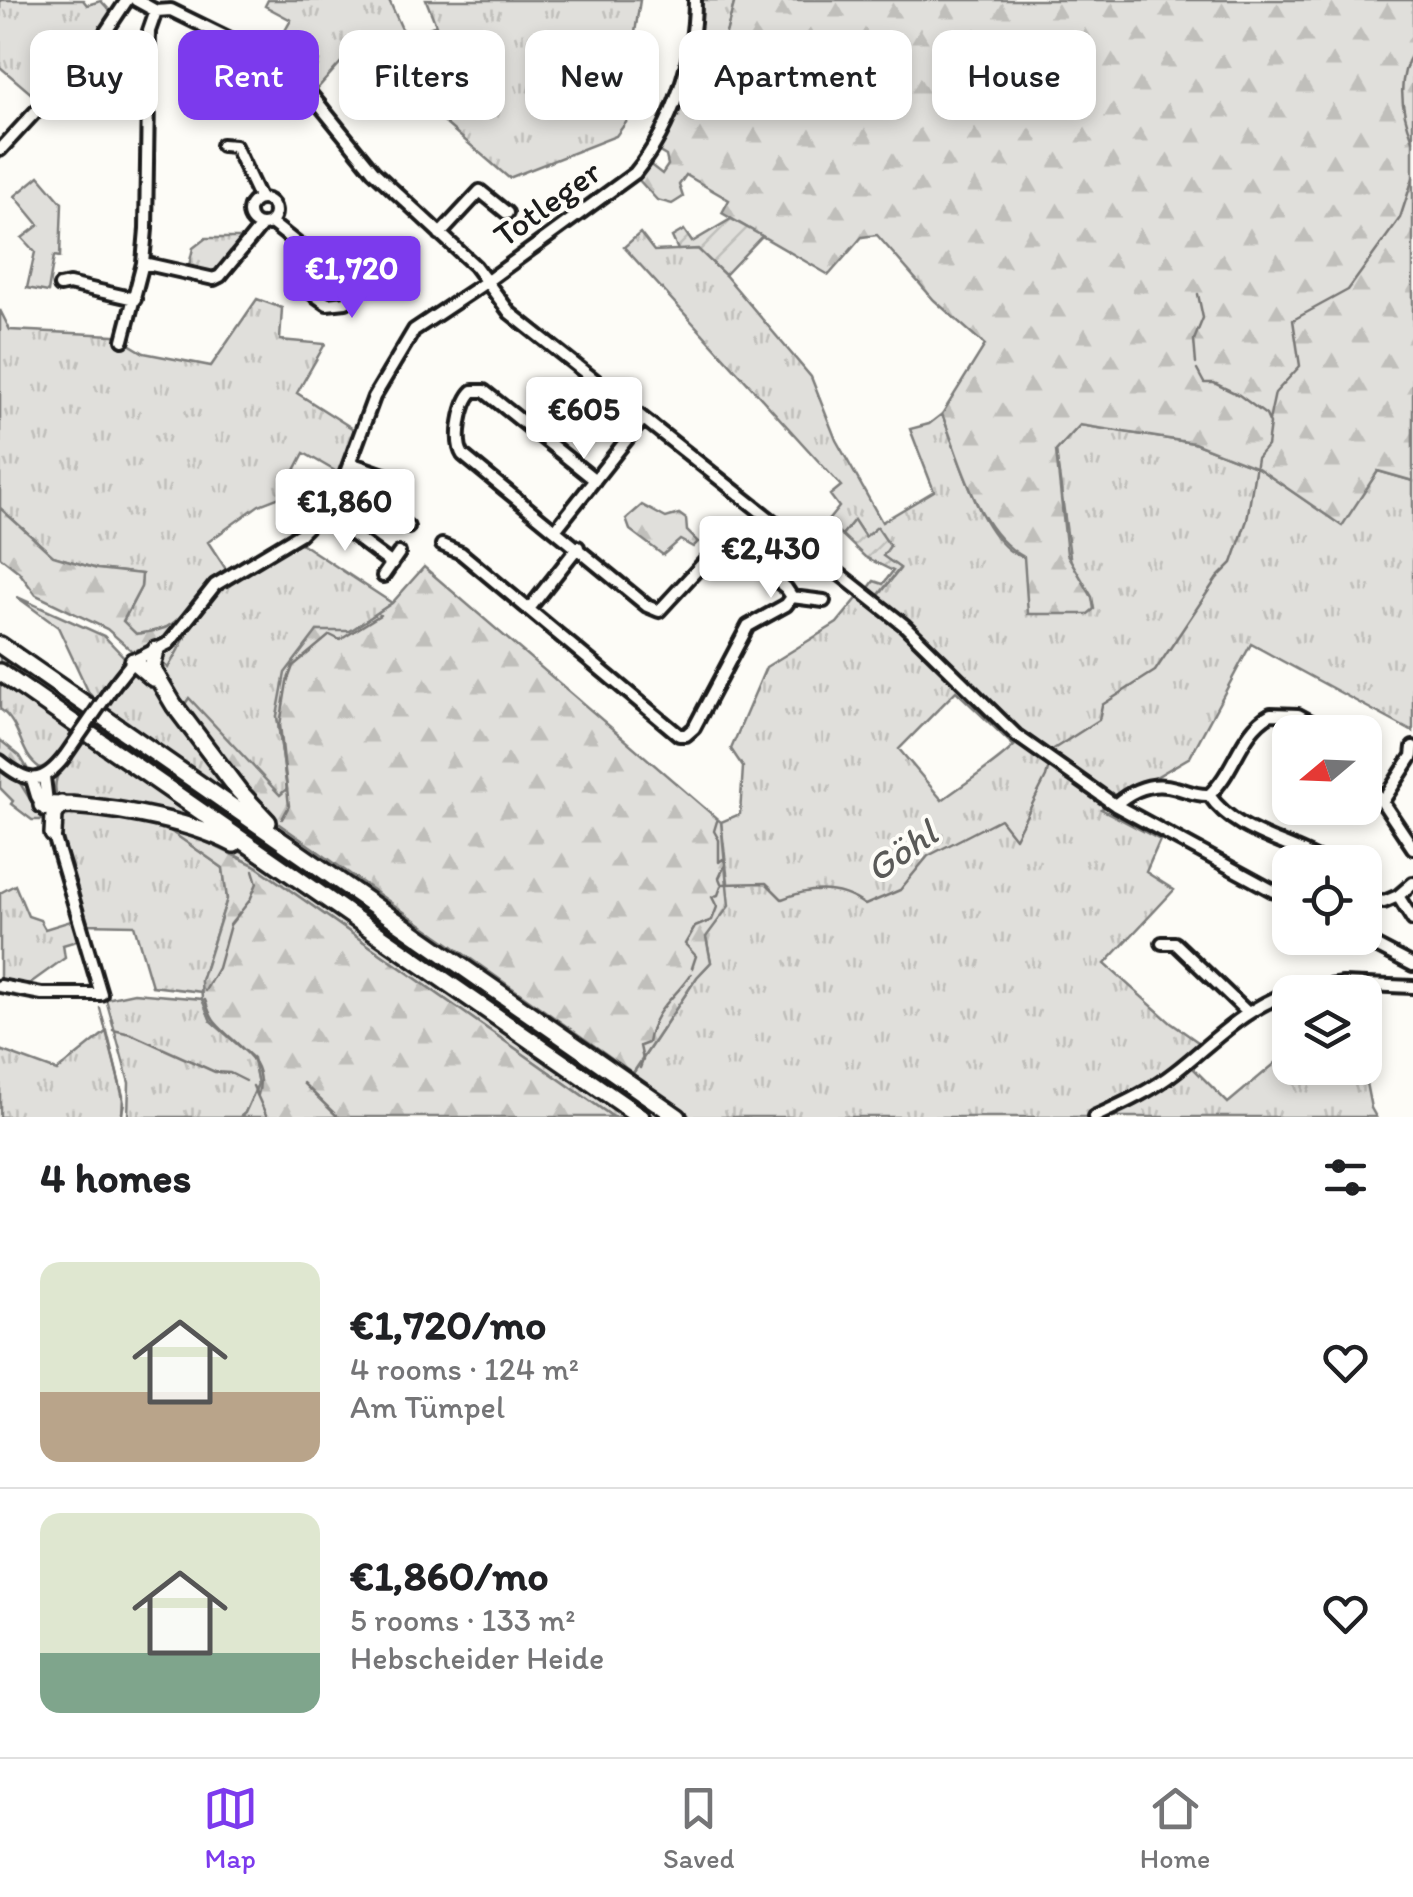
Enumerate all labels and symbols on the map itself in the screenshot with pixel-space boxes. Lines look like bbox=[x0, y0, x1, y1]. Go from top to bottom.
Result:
street label: Totleger bbox=[485, 150, 609, 256]
pin: €1,720 bbox=[271, 236, 433, 321]
pin: €605 bbox=[525, 377, 643, 462]
pin: €1,860 bbox=[264, 469, 426, 554]
pin: €2,430 bbox=[690, 516, 852, 601]
north arrow bbox=[1272, 715, 1382, 825]
water label: Göhl bbox=[856, 809, 948, 892]

